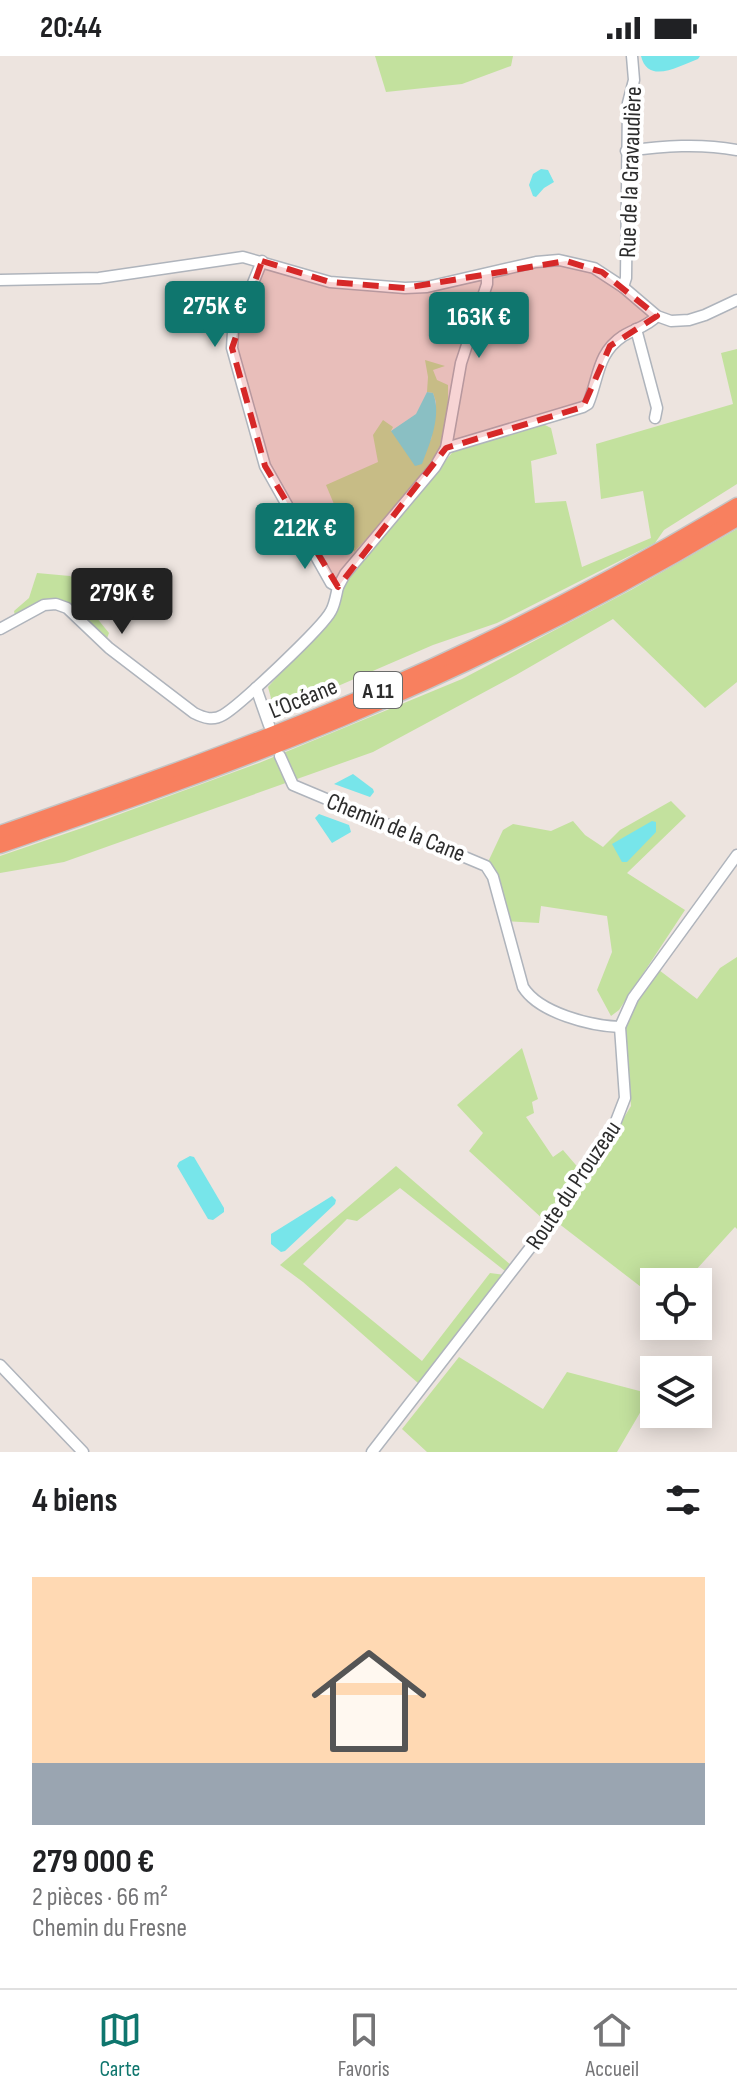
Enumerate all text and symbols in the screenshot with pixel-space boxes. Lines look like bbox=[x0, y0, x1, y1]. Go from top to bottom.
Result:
text: 20:44 bbox=[40, 10, 102, 46]
street label: Rue de la Gravaudière bbox=[613, 86, 648, 258]
pin: 275K € bbox=[150, 281, 280, 349]
text: 275K € bbox=[183, 291, 247, 322]
pin: 163K € bbox=[414, 292, 544, 360]
text: 163K € bbox=[447, 302, 511, 333]
pin: 212K € bbox=[240, 503, 370, 571]
text: 212K € bbox=[273, 513, 337, 544]
pin: 279K € bbox=[57, 568, 187, 636]
text: 279K € bbox=[89, 578, 155, 609]
street label: L’Océane bbox=[265, 672, 342, 725]
road number: A 11 bbox=[354, 672, 402, 708]
street label: Chemin de la Cane bbox=[322, 787, 469, 868]
street label: Route du Prouzeau bbox=[520, 1115, 627, 1255]
map controls bbox=[640, 1268, 712, 1428]
button: locate bbox=[640, 1268, 712, 1340]
button: layers bbox=[640, 1356, 712, 1428]
icon: filters bbox=[661, 1478, 705, 1522]
text: 4 biens bbox=[32, 1480, 117, 1521]
icon: home bbox=[297, 1629, 441, 1773]
text: 279 000 € bbox=[32, 1841, 154, 1882]
text: 2 pièces · 66 m² bbox=[32, 1882, 168, 1913]
text: Chemin du Fresne bbox=[32, 1913, 187, 1944]
tab: Carte bbox=[98, 2008, 142, 2083]
tab: Favoris bbox=[338, 2008, 390, 2083]
tab: Accueil bbox=[586, 2008, 639, 2083]

